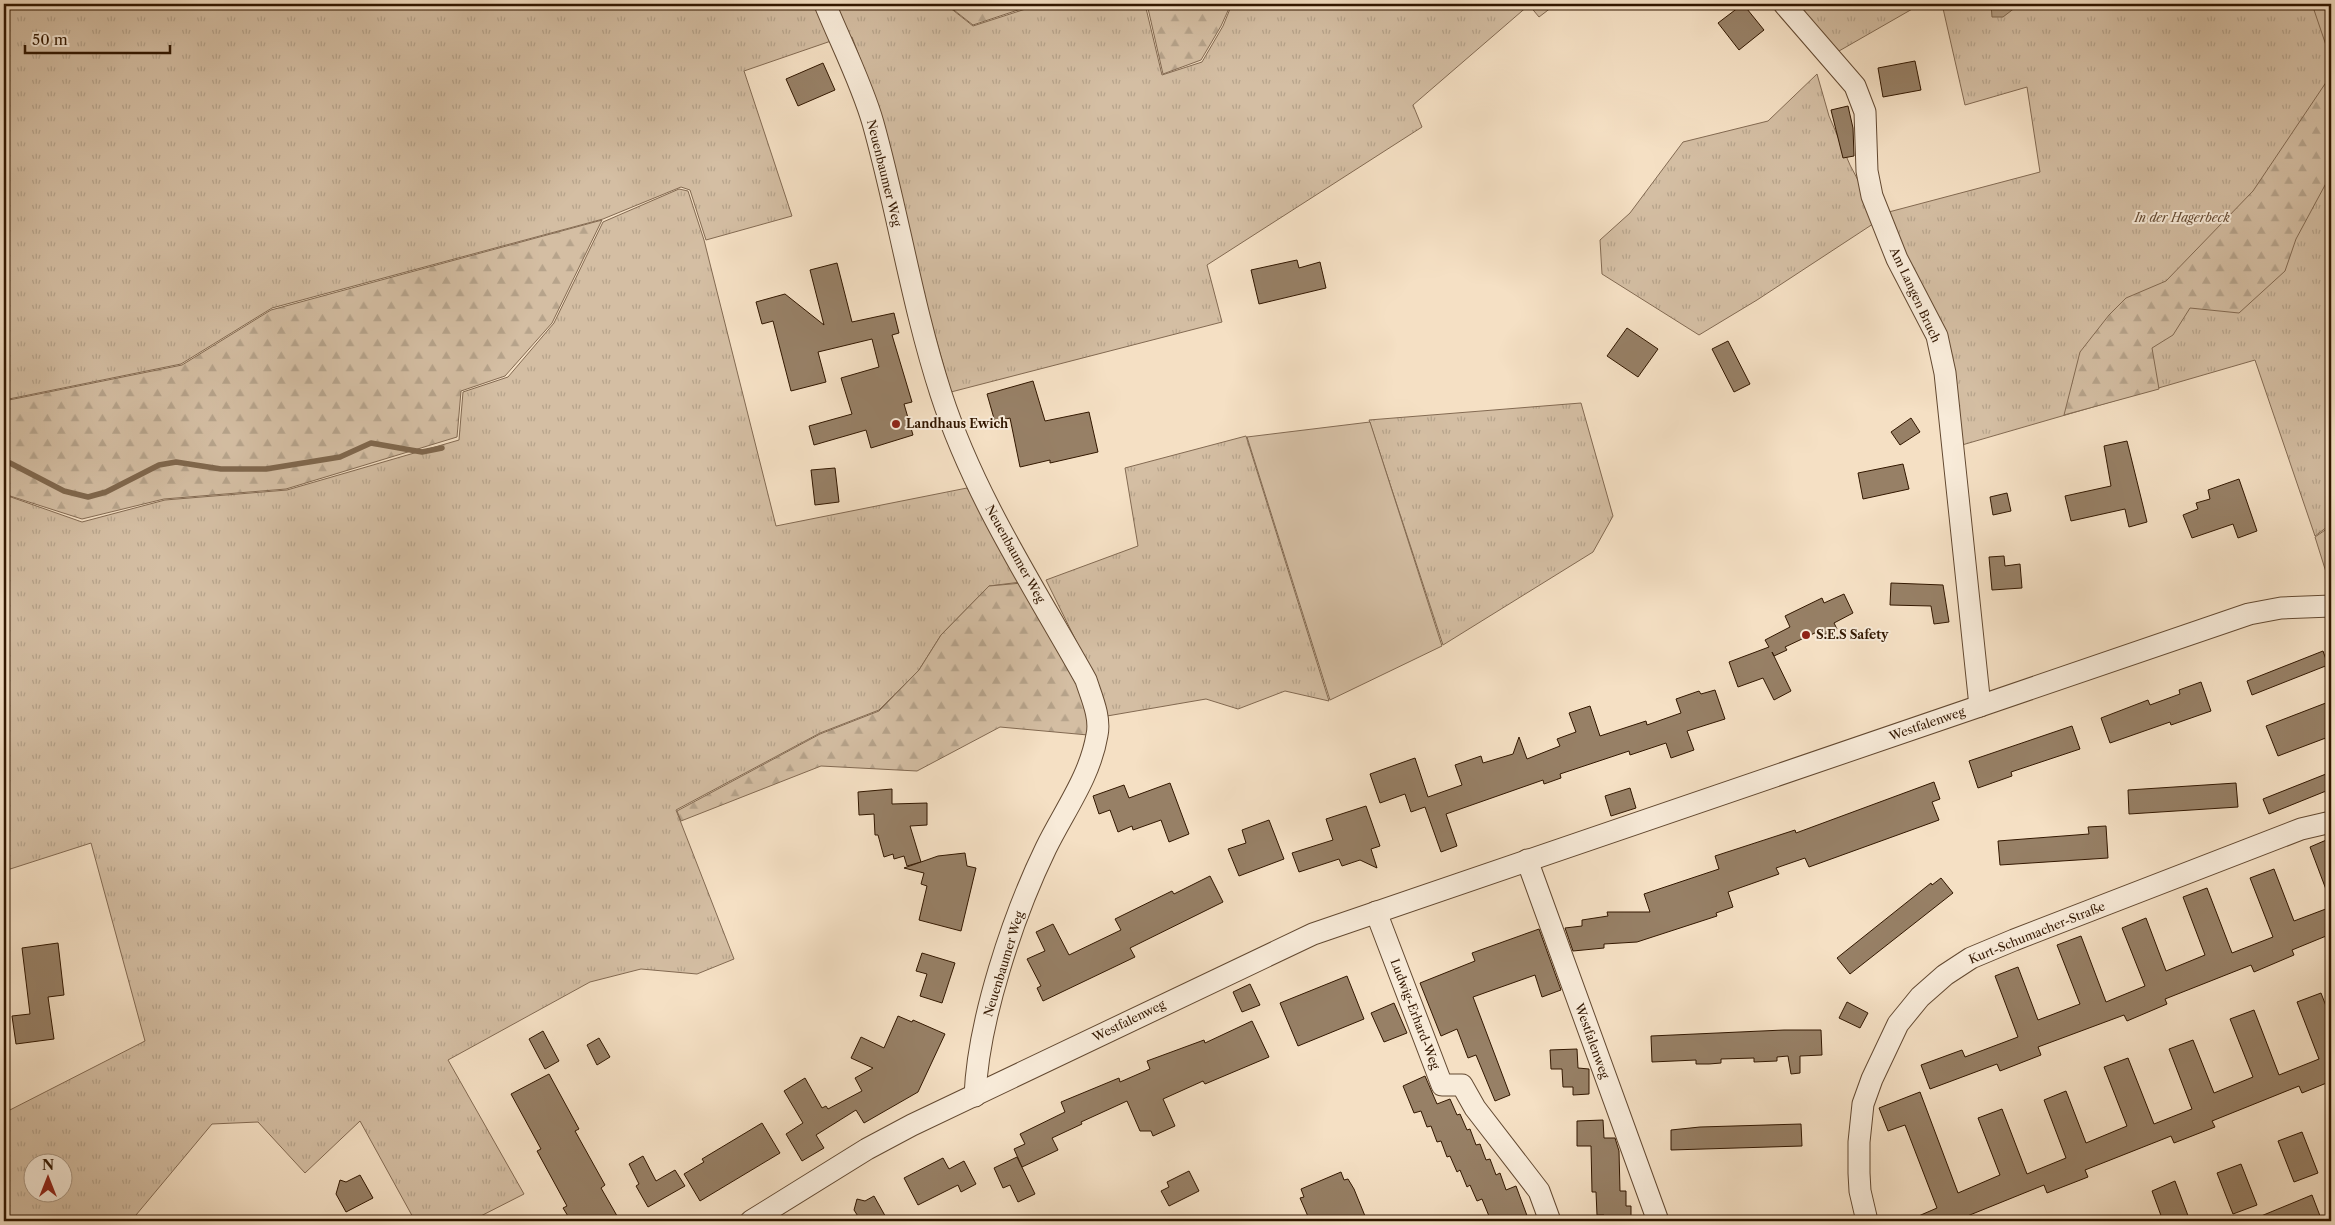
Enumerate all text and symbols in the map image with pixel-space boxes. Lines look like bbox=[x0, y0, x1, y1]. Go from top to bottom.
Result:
scale bar bbox=[25, 22, 170, 54]
text: 50 m bbox=[32, 30, 68, 49]
street label: Neuenbaumer Weg bbox=[864, 118, 905, 228]
park label: In der Hagerbeck bbox=[2133, 210, 2230, 225]
street label: Am Langen Bruch bbox=[1886, 244, 1944, 345]
place label: Landhaus Ewich bbox=[906, 416, 1009, 431]
marker: Landhaus Ewich bbox=[890, 418, 902, 430]
street label: Neuenbaumer Weg bbox=[982, 502, 1049, 606]
place label: S.E.S Safety bbox=[1816, 627, 1889, 642]
marker: S.E.S Safety bbox=[1800, 629, 1812, 641]
street label: Westfalenweg bbox=[1886, 703, 1967, 744]
street label: Kurt-Schumacher-Straße bbox=[1966, 898, 2107, 967]
street label: Neuenbaumer Weg bbox=[980, 909, 1027, 1018]
street label: Ludwig-Erhard-Weg bbox=[1387, 956, 1444, 1072]
street label: Westfalenweg bbox=[1089, 996, 1168, 1045]
street label: Westfalenweg bbox=[1572, 1000, 1613, 1081]
north arrow bbox=[22, 1152, 72, 1202]
text: N bbox=[42, 1156, 54, 1174]

